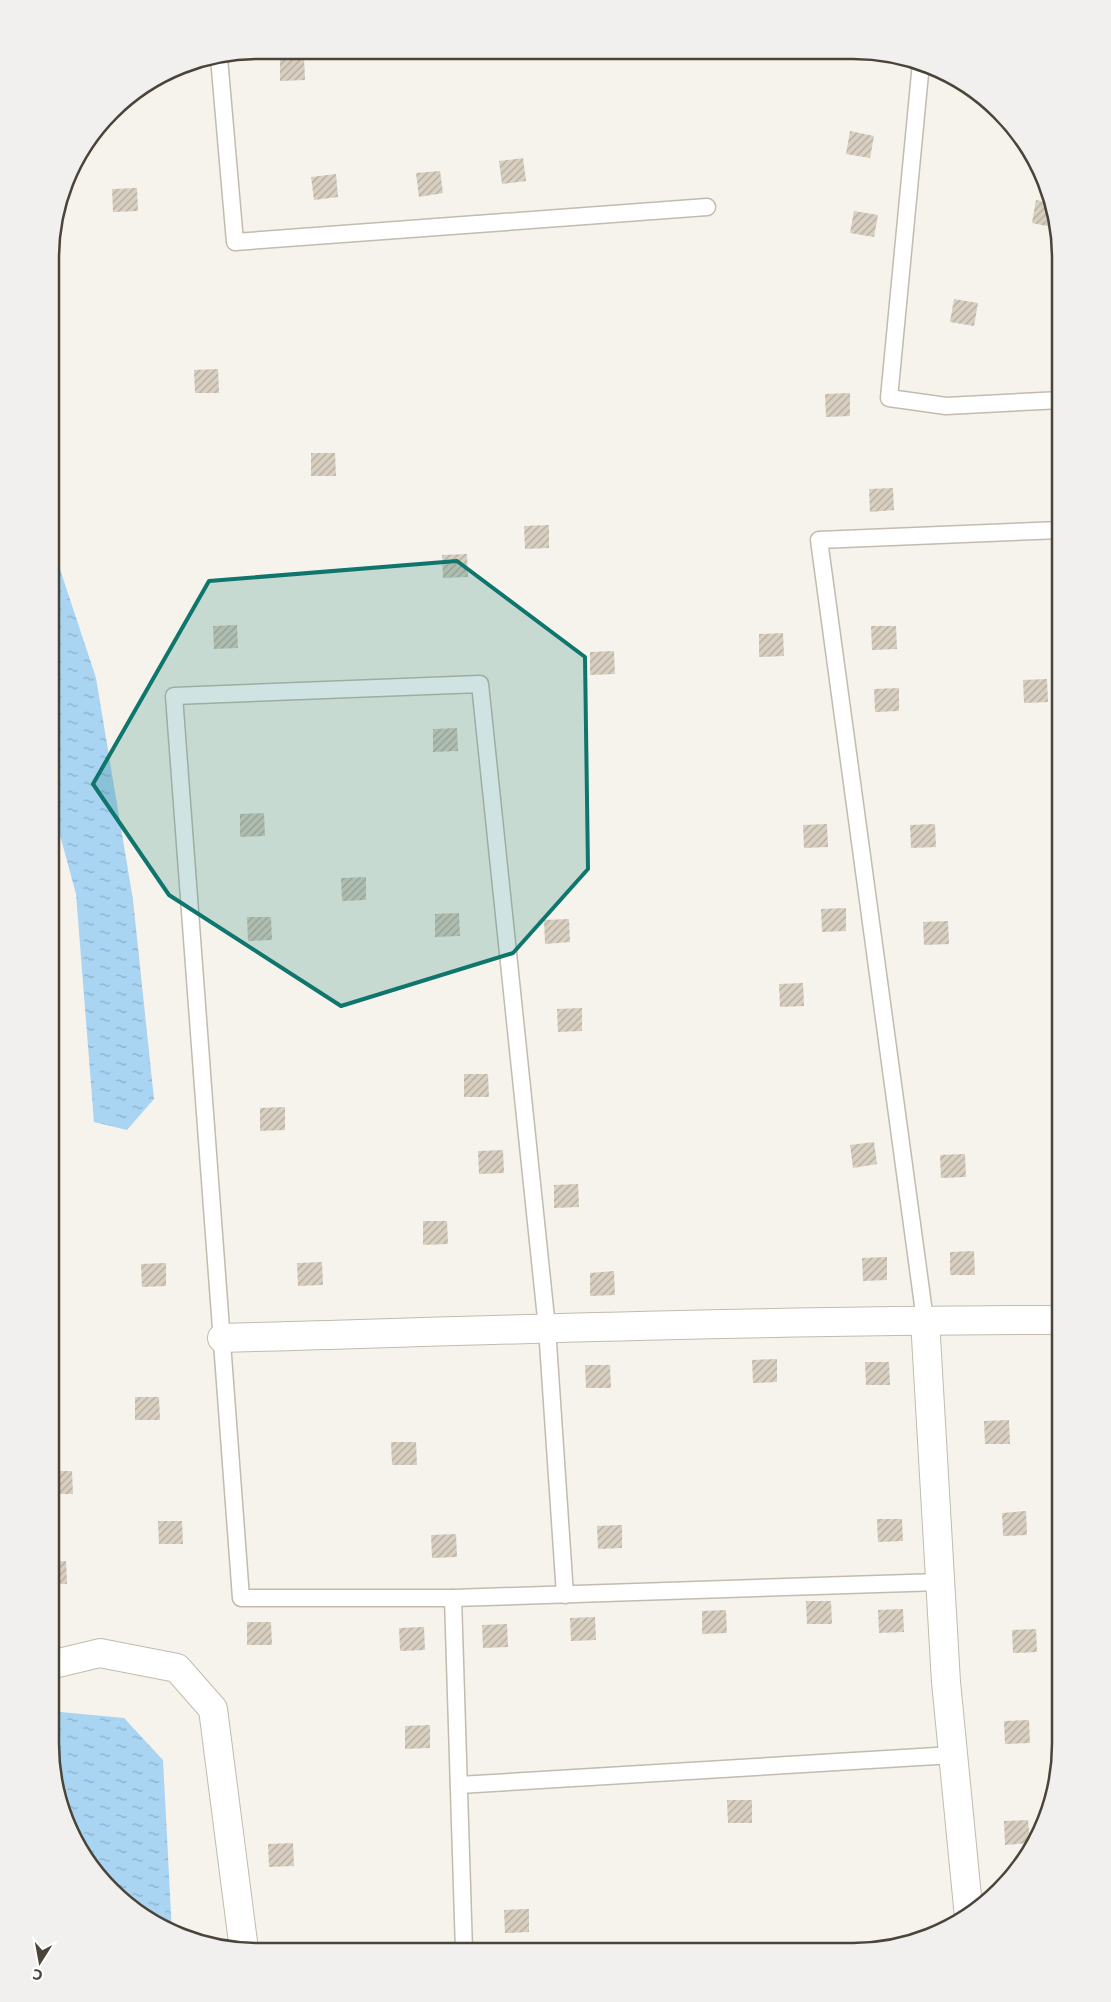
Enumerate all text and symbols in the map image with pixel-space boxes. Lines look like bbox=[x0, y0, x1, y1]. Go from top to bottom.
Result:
north arrow bbox=[15, 1937, 65, 1987]
text: С bbox=[31, 1966, 44, 1985]

